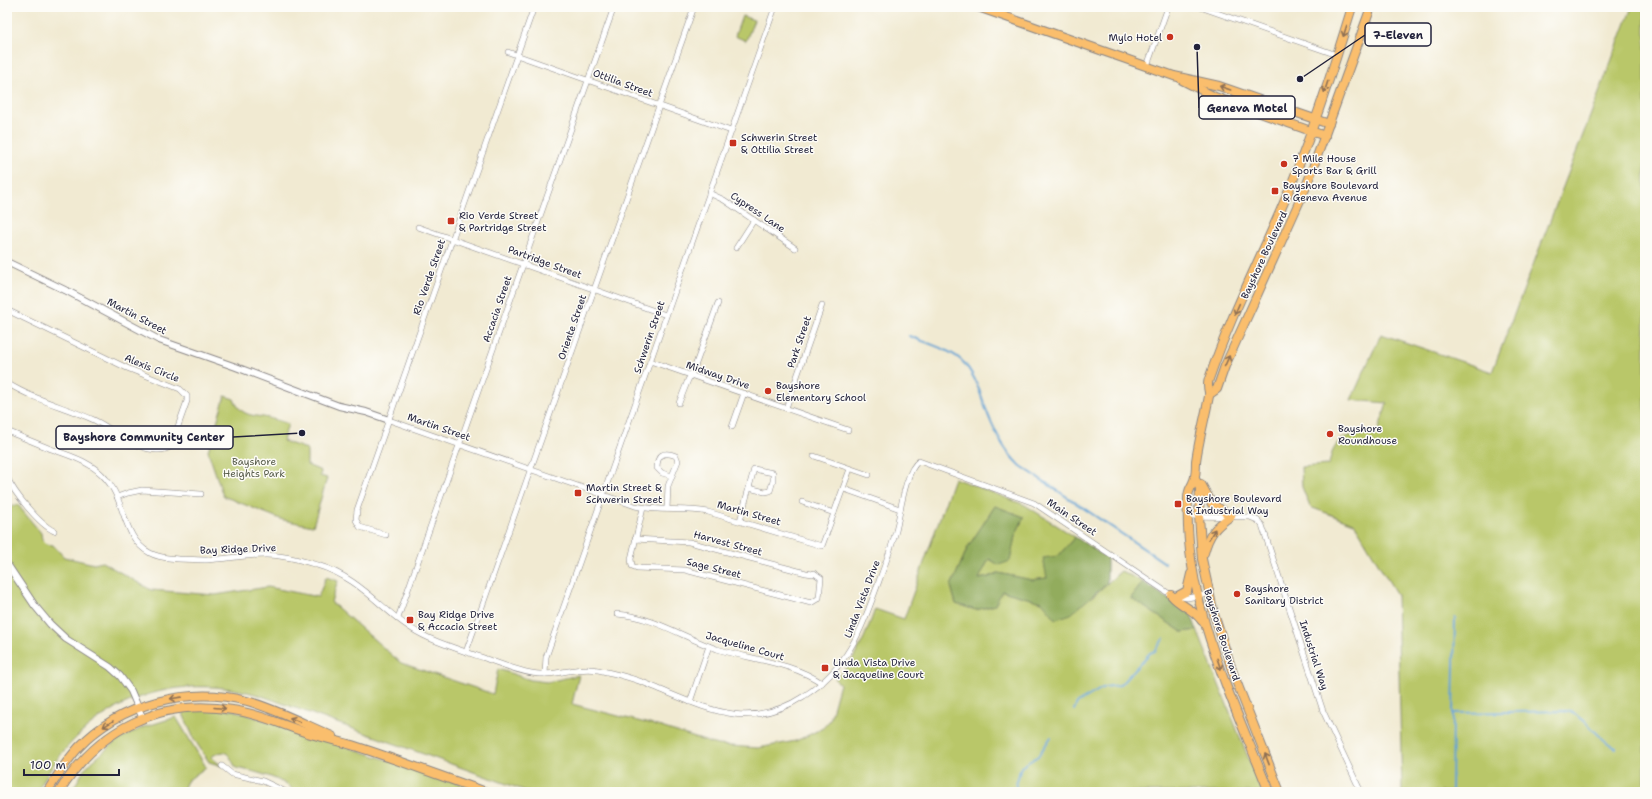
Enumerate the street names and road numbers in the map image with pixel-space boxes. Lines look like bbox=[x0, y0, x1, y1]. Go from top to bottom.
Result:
street label: Ottilia Street bbox=[591, 66, 655, 100]
street label: Cypress Lane bbox=[728, 189, 788, 235]
street label: Bayshore Boulevard bbox=[1238, 208, 1290, 301]
street label: Rio Verde Street bbox=[410, 237, 448, 317]
street label: Partridge Street bbox=[506, 243, 584, 281]
street label: Accacia Street bbox=[480, 274, 514, 344]
street label: Oriente Street bbox=[555, 293, 589, 361]
street label: Martin Street bbox=[105, 295, 169, 337]
street label: Schwerin Street bbox=[630, 299, 668, 375]
street label: Park Street bbox=[784, 314, 814, 370]
street label: Alexis Circle bbox=[122, 351, 182, 385]
street label: Midway Drive bbox=[684, 358, 752, 392]
street label: Martin Street bbox=[406, 410, 472, 444]
street label: Main Street bbox=[1045, 496, 1099, 538]
street label: Martin Street bbox=[716, 498, 782, 528]
street label: Harvest Street bbox=[692, 528, 764, 558]
street label: Bay Ridge Drive bbox=[200, 541, 277, 557]
street label: Sage Street bbox=[685, 555, 743, 581]
street label: Linda Vista Drive bbox=[841, 558, 883, 640]
street label: Bayshore Boulevard bbox=[1201, 588, 1243, 683]
street label: Industrial Way bbox=[1297, 618, 1332, 692]
street label: Jacqueline Court bbox=[704, 629, 786, 663]

